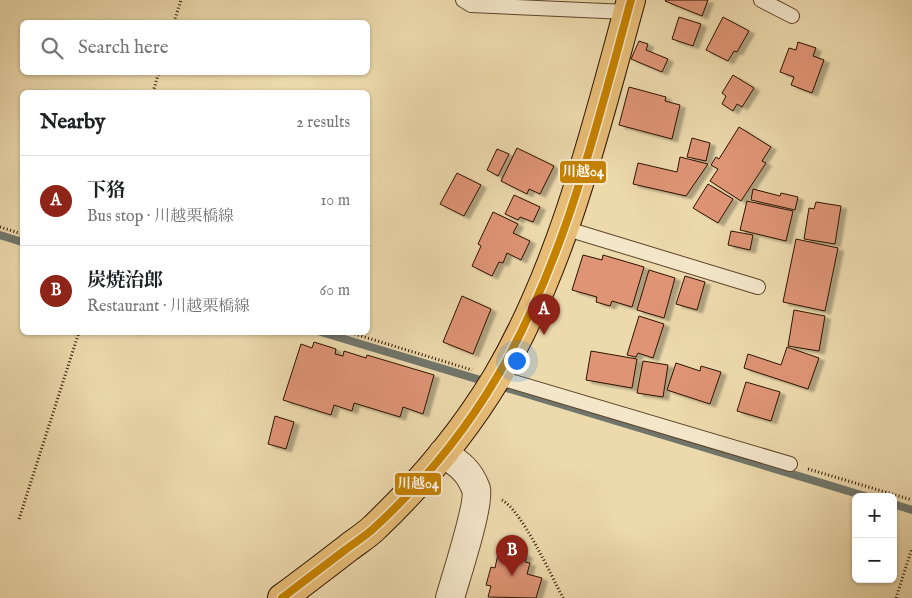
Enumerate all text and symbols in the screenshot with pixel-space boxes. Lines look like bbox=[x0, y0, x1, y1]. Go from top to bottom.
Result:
search box bbox=[20, 20, 370, 75]
icon: search bbox=[38, 34, 66, 62]
text: Search here bbox=[78, 36, 169, 60]
text: Nearby bbox=[40, 109, 105, 136]
text: 2 results bbox=[296, 113, 350, 133]
line badge: 川越04 bbox=[559, 160, 607, 184]
text: 川越04 bbox=[562, 163, 605, 181]
text: 下狢 bbox=[87, 179, 125, 203]
text: A bbox=[51, 191, 61, 211]
text: 10 m bbox=[320, 191, 350, 211]
text: Bus stop · 川越栗橋線 bbox=[87, 207, 234, 227]
text: 炭焼治郎 bbox=[87, 269, 163, 293]
text: B bbox=[51, 281, 61, 301]
text: 60 m bbox=[320, 281, 350, 301]
pin: A bbox=[528, 294, 560, 335]
text: Restaurant · 川越栗橋線 bbox=[87, 297, 250, 317]
your location bbox=[504, 348, 530, 374]
line badge: 川越04 bbox=[394, 472, 442, 496]
text: 川越04 bbox=[397, 475, 440, 493]
map controls bbox=[852, 493, 897, 583]
button: + bbox=[852, 493, 897, 538]
pin: B bbox=[496, 535, 528, 576]
button: − bbox=[852, 538, 897, 583]

